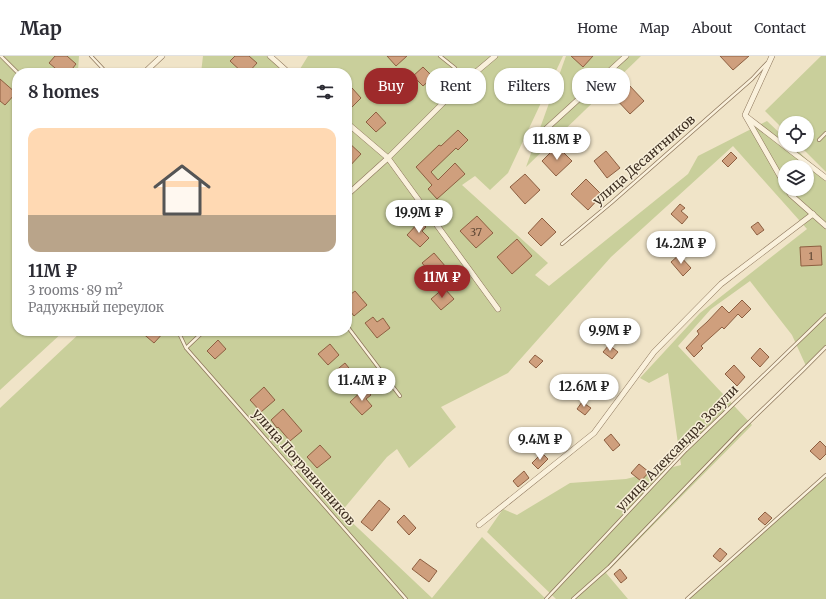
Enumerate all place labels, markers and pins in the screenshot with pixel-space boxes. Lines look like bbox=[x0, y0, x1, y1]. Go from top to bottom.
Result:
pin: 11.8M ₽ bbox=[520, 127, 594, 161]
pin: 19.9M ₽ bbox=[382, 200, 456, 234]
pin: 14.2M ₽ bbox=[644, 231, 718, 265]
pin: 11M ₽ bbox=[414, 265, 470, 299]
pin: 9.9M ₽ bbox=[577, 318, 643, 352]
pin: 11.4M ₽ bbox=[325, 368, 399, 402]
pin: 12.6M ₽ bbox=[547, 374, 621, 408]
pin: 9.4M ₽ bbox=[507, 427, 573, 461]

